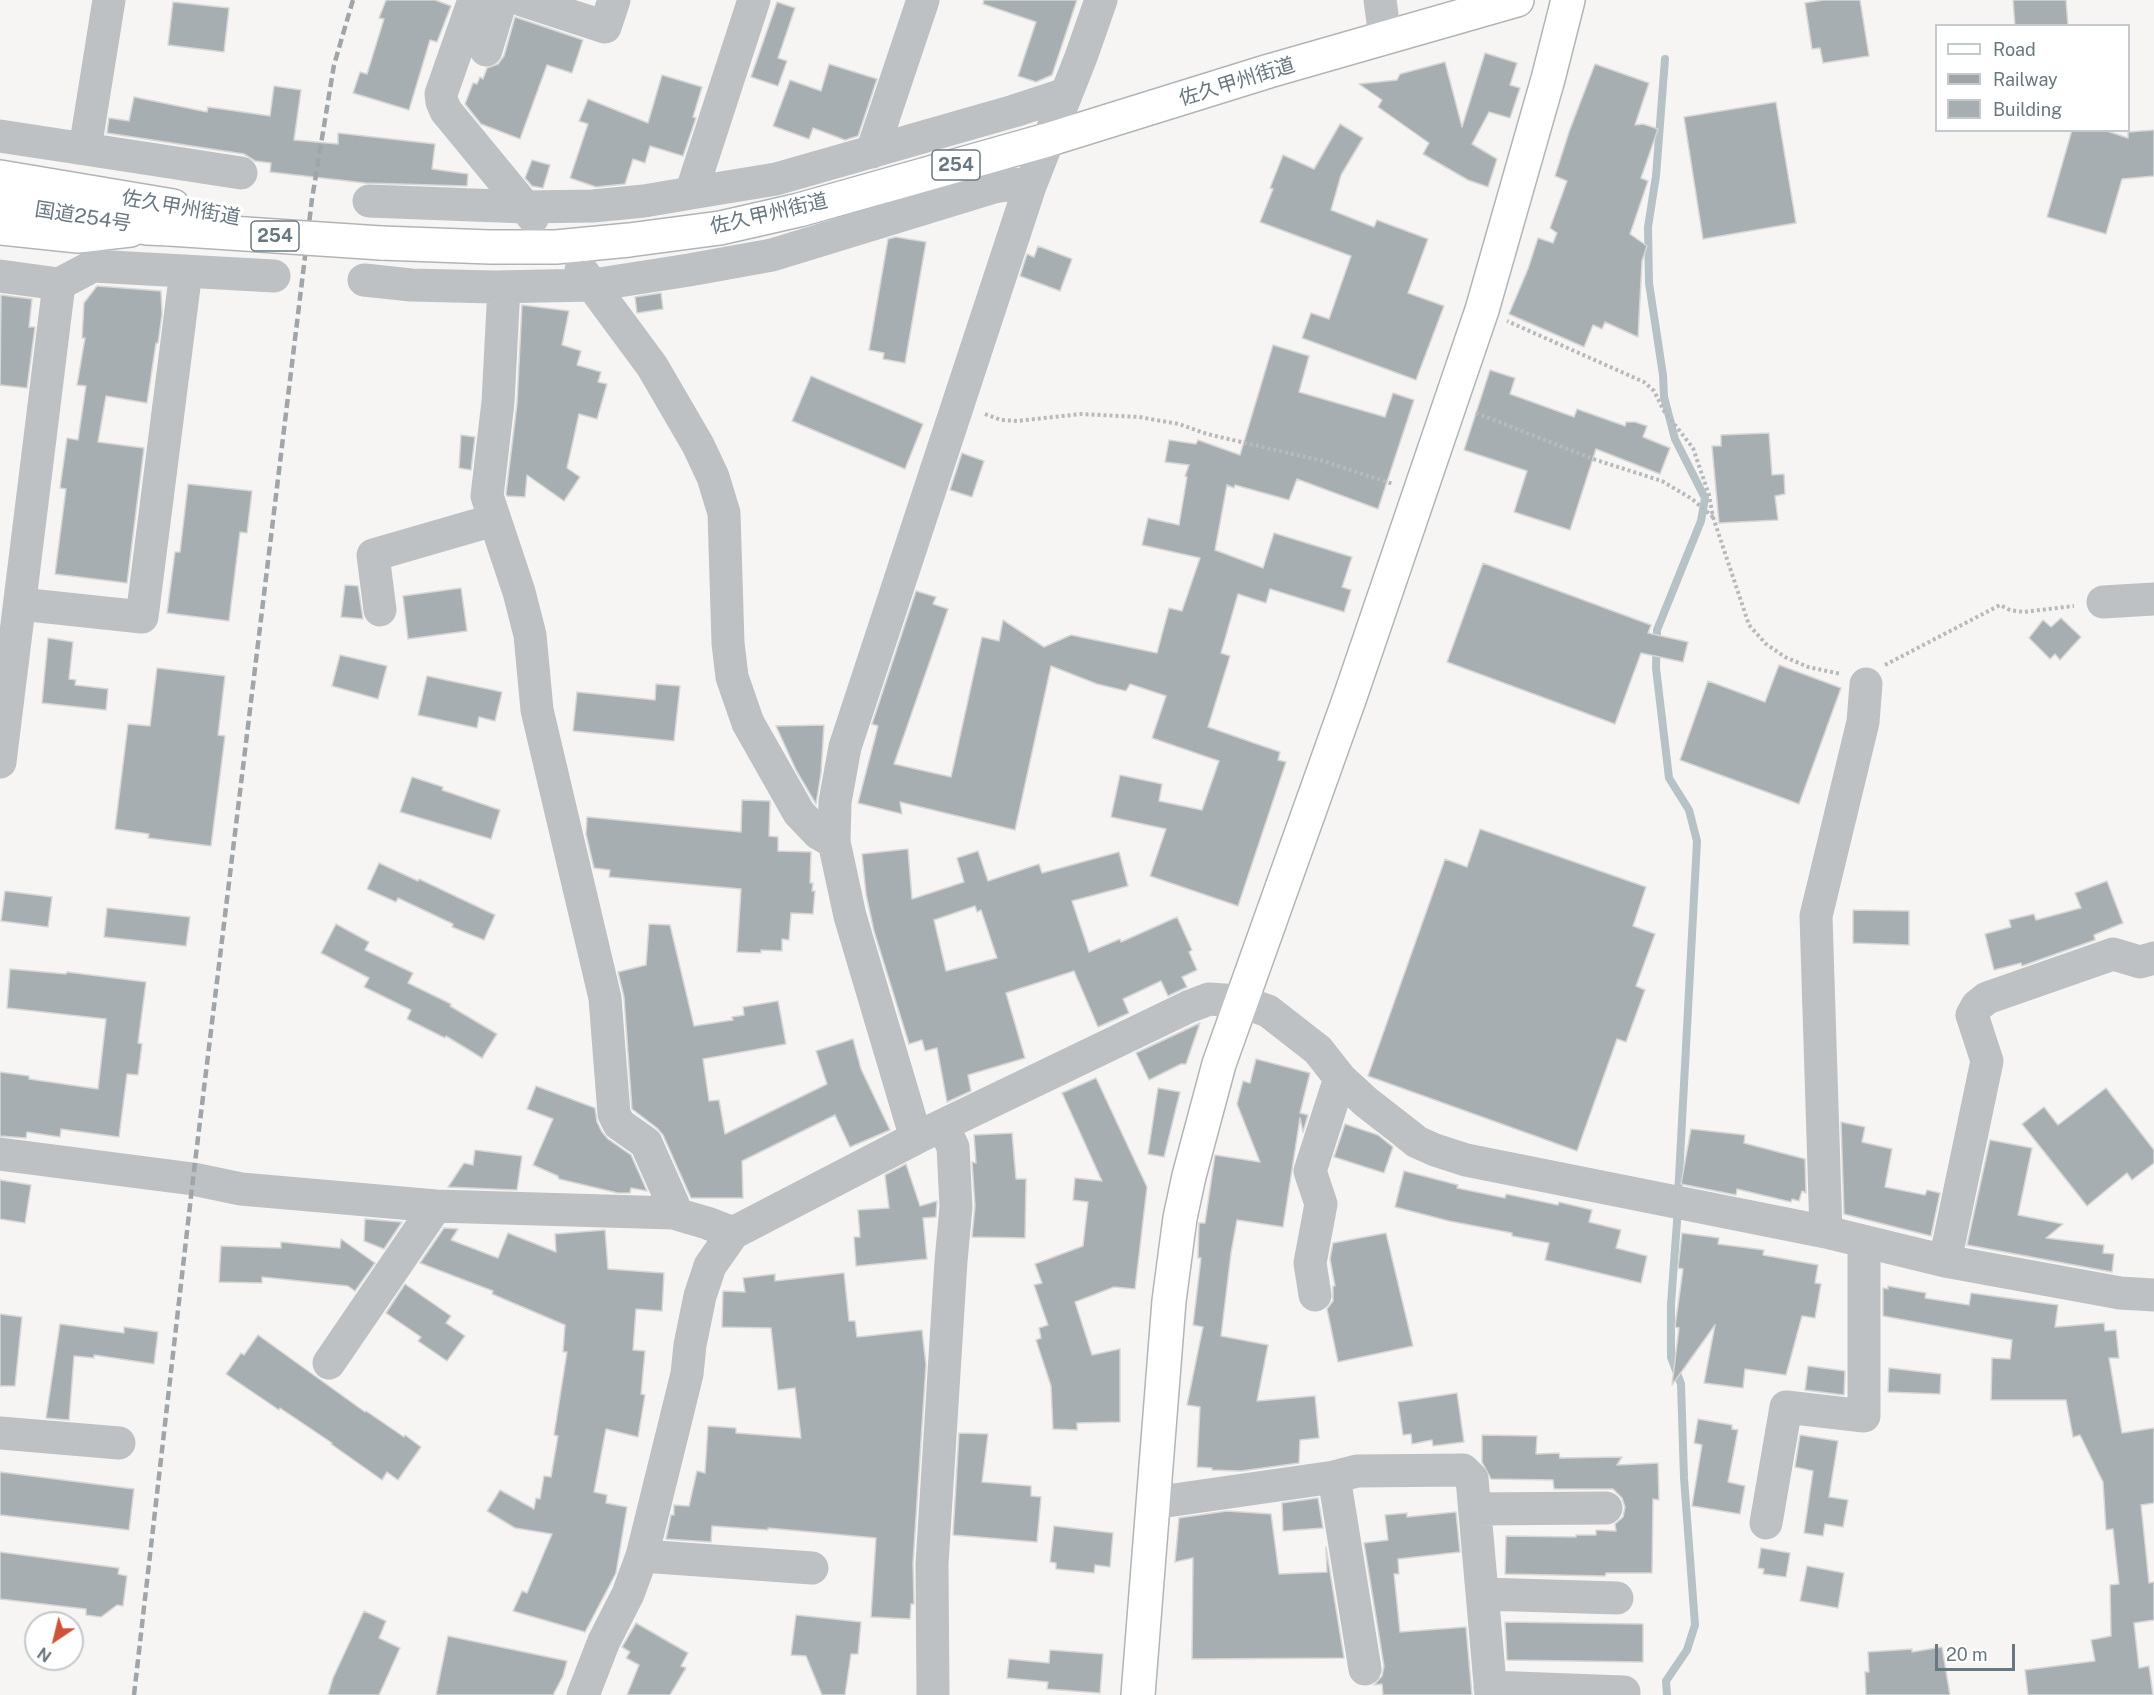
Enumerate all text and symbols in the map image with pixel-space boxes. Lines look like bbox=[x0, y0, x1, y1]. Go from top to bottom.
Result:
legend bbox=[1935, 24, 2130, 132]
text: Road bbox=[1993, 39, 2036, 60]
street label: 佐久甲州街道 bbox=[1176, 53, 1298, 111]
text: Railway bbox=[1993, 69, 2058, 90]
text: Building bbox=[1993, 99, 2062, 120]
road number: 254 bbox=[932, 150, 980, 180]
street label: 佐久甲州街道 bbox=[120, 186, 242, 230]
street label: 佐久甲州街道 bbox=[708, 189, 830, 239]
street label: 国道254号 bbox=[33, 198, 133, 236]
road number: 254 bbox=[251, 221, 299, 251]
north arrow bbox=[24, 1611, 84, 1671]
scale bar bbox=[1938, 1632, 2018, 1670]
text: N bbox=[34, 1643, 55, 1666]
text: 20 m bbox=[1946, 1644, 1988, 1665]

